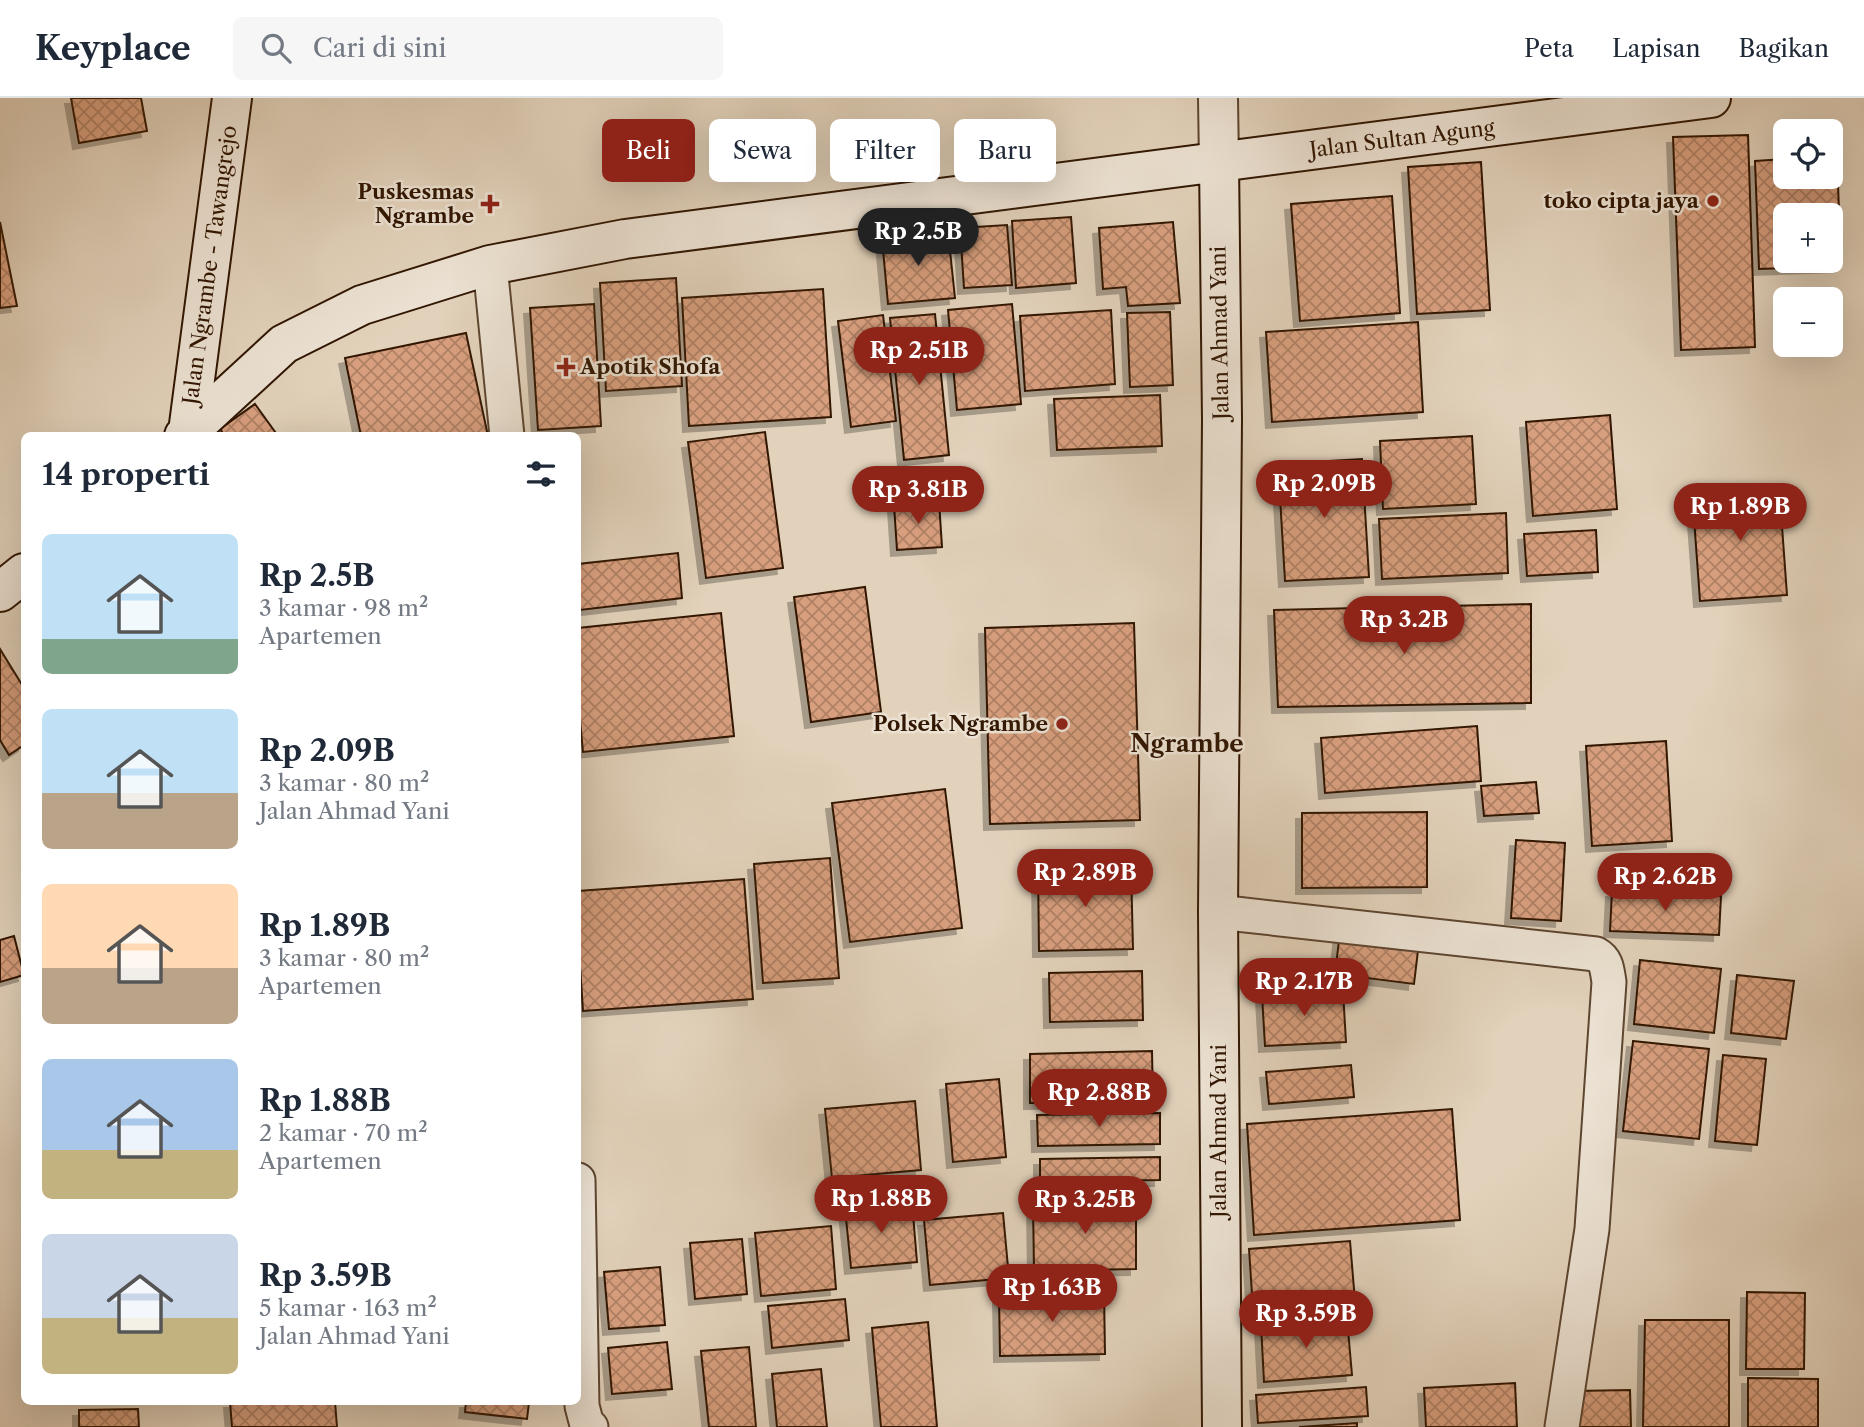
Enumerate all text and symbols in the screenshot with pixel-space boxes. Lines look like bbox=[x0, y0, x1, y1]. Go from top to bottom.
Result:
search box bbox=[233, 17, 723, 80]
text: Keyplace bbox=[35, 28, 191, 69]
icon: search bbox=[257, 29, 295, 67]
text: Cari di sini bbox=[313, 32, 446, 64]
text: Peta bbox=[1524, 34, 1574, 63]
text: Lapisan bbox=[1612, 34, 1701, 63]
text: Bagikan bbox=[1739, 34, 1829, 63]
street label: Jalan Sultan Agung bbox=[1305, 115, 1497, 163]
chip: Beli bbox=[602, 119, 695, 182]
chip: Sewa bbox=[709, 119, 816, 182]
chip: Filter bbox=[830, 119, 940, 182]
chip: Baru bbox=[954, 119, 1056, 182]
map controls bbox=[1773, 119, 1843, 357]
button: locate bbox=[1773, 119, 1843, 189]
street label: Jalan Ngrambe - Tawangrejo bbox=[177, 124, 241, 409]
place label: Puskesmas Ngrambe bbox=[358, 179, 474, 228]
place label: toko cipta jaya bbox=[1543, 188, 1700, 213]
marker: toko cipta jaya bbox=[1705, 193, 1721, 209]
marker: Puskesmas Ngrambe bbox=[480, 194, 500, 214]
button: + bbox=[1773, 203, 1843, 273]
pin: Rp 2.5B bbox=[853, 208, 983, 268]
text: Rp 2.5B bbox=[874, 217, 962, 245]
street label: Jalan Ahmad Yani bbox=[1205, 246, 1234, 423]
button: − bbox=[1773, 287, 1843, 357]
pin: Rp 2.51B bbox=[847, 328, 991, 387]
text: Rp 2.51B bbox=[870, 336, 968, 364]
place label: Apotik Shofa bbox=[579, 354, 721, 379]
marker: Apotik Shofa bbox=[558, 359, 574, 375]
icon: filters bbox=[522, 455, 560, 493]
text: 14 properti bbox=[42, 456, 210, 493]
pin: Rp 2.09B bbox=[1252, 460, 1396, 520]
pin: Rp 3.81B bbox=[846, 466, 990, 526]
text: Rp 2.09B bbox=[1272, 469, 1376, 497]
text: Rp 3.81B bbox=[868, 475, 968, 503]
pin: Rp 1.89B bbox=[1668, 484, 1812, 543]
text: Rp 1.89B bbox=[1690, 492, 1790, 520]
text: Rp 2.5B bbox=[259, 557, 375, 594]
icon: home bbox=[98, 562, 182, 646]
text: 3 kamar · 98 m² bbox=[259, 594, 428, 622]
pin: Rp 3.2B bbox=[1339, 596, 1469, 656]
text: Rp 3.2B bbox=[1360, 605, 1448, 633]
text: Apartemen bbox=[259, 622, 382, 650]
place label: Polsek Ngrambe bbox=[873, 711, 1048, 736]
marker: Polsek Ngrambe bbox=[1054, 716, 1070, 732]
district label: Ngrambe bbox=[1130, 729, 1244, 758]
text: Rp 2.09B bbox=[259, 732, 395, 769]
icon: home bbox=[98, 737, 182, 821]
text: 3 kamar · 80 m² bbox=[259, 769, 429, 797]
text: Jalan Ahmad Yani bbox=[259, 797, 449, 825]
pin: Rp 2.89B bbox=[1013, 850, 1157, 909]
pin: Rp 2.62B bbox=[1593, 854, 1737, 913]
text: Rp 2.89B bbox=[1033, 858, 1137, 886]
text: Rp 2.62B bbox=[1613, 862, 1717, 890]
text: Rp 1.89B bbox=[259, 907, 390, 944]
icon: home bbox=[98, 912, 182, 996]
text: 3 kamar · 80 m² bbox=[259, 944, 429, 972]
pin: Rp 2.17B bbox=[1232, 958, 1376, 1018]
text: Rp 2.17B bbox=[1255, 967, 1353, 995]
text: Apartemen bbox=[259, 972, 382, 1000]
street label: Jalan Ahmad Yani bbox=[1206, 1044, 1231, 1221]
pin: Rp 2.88B bbox=[1027, 1070, 1171, 1129]
text: Rp 2.88B bbox=[1047, 1078, 1151, 1106]
text: Rp 1.88B bbox=[259, 1082, 391, 1119]
icon: home bbox=[98, 1087, 182, 1171]
text: 2 kamar · 70 m² bbox=[259, 1119, 428, 1147]
text: Apartemen bbox=[259, 1147, 382, 1175]
pin: Rp 1.88B bbox=[809, 1176, 953, 1235]
pin: Rp 3.25B bbox=[1013, 1176, 1157, 1236]
text: Rp 1.88B bbox=[830, 1184, 932, 1212]
text: Rp 3.25B bbox=[1034, 1185, 1136, 1213]
text: Rp 3.59B bbox=[259, 1257, 392, 1294]
icon: home bbox=[98, 1262, 182, 1346]
pin: Rp 1.63B bbox=[980, 1264, 1124, 1324]
text: Rp 1.63B bbox=[1002, 1273, 1102, 1301]
pin: Rp 3.59B bbox=[1234, 1290, 1378, 1350]
text: 5 kamar · 163 m² bbox=[259, 1294, 437, 1322]
text: Rp 3.59B bbox=[1255, 1299, 1357, 1327]
text: Jalan Ahmad Yani bbox=[259, 1322, 449, 1350]

